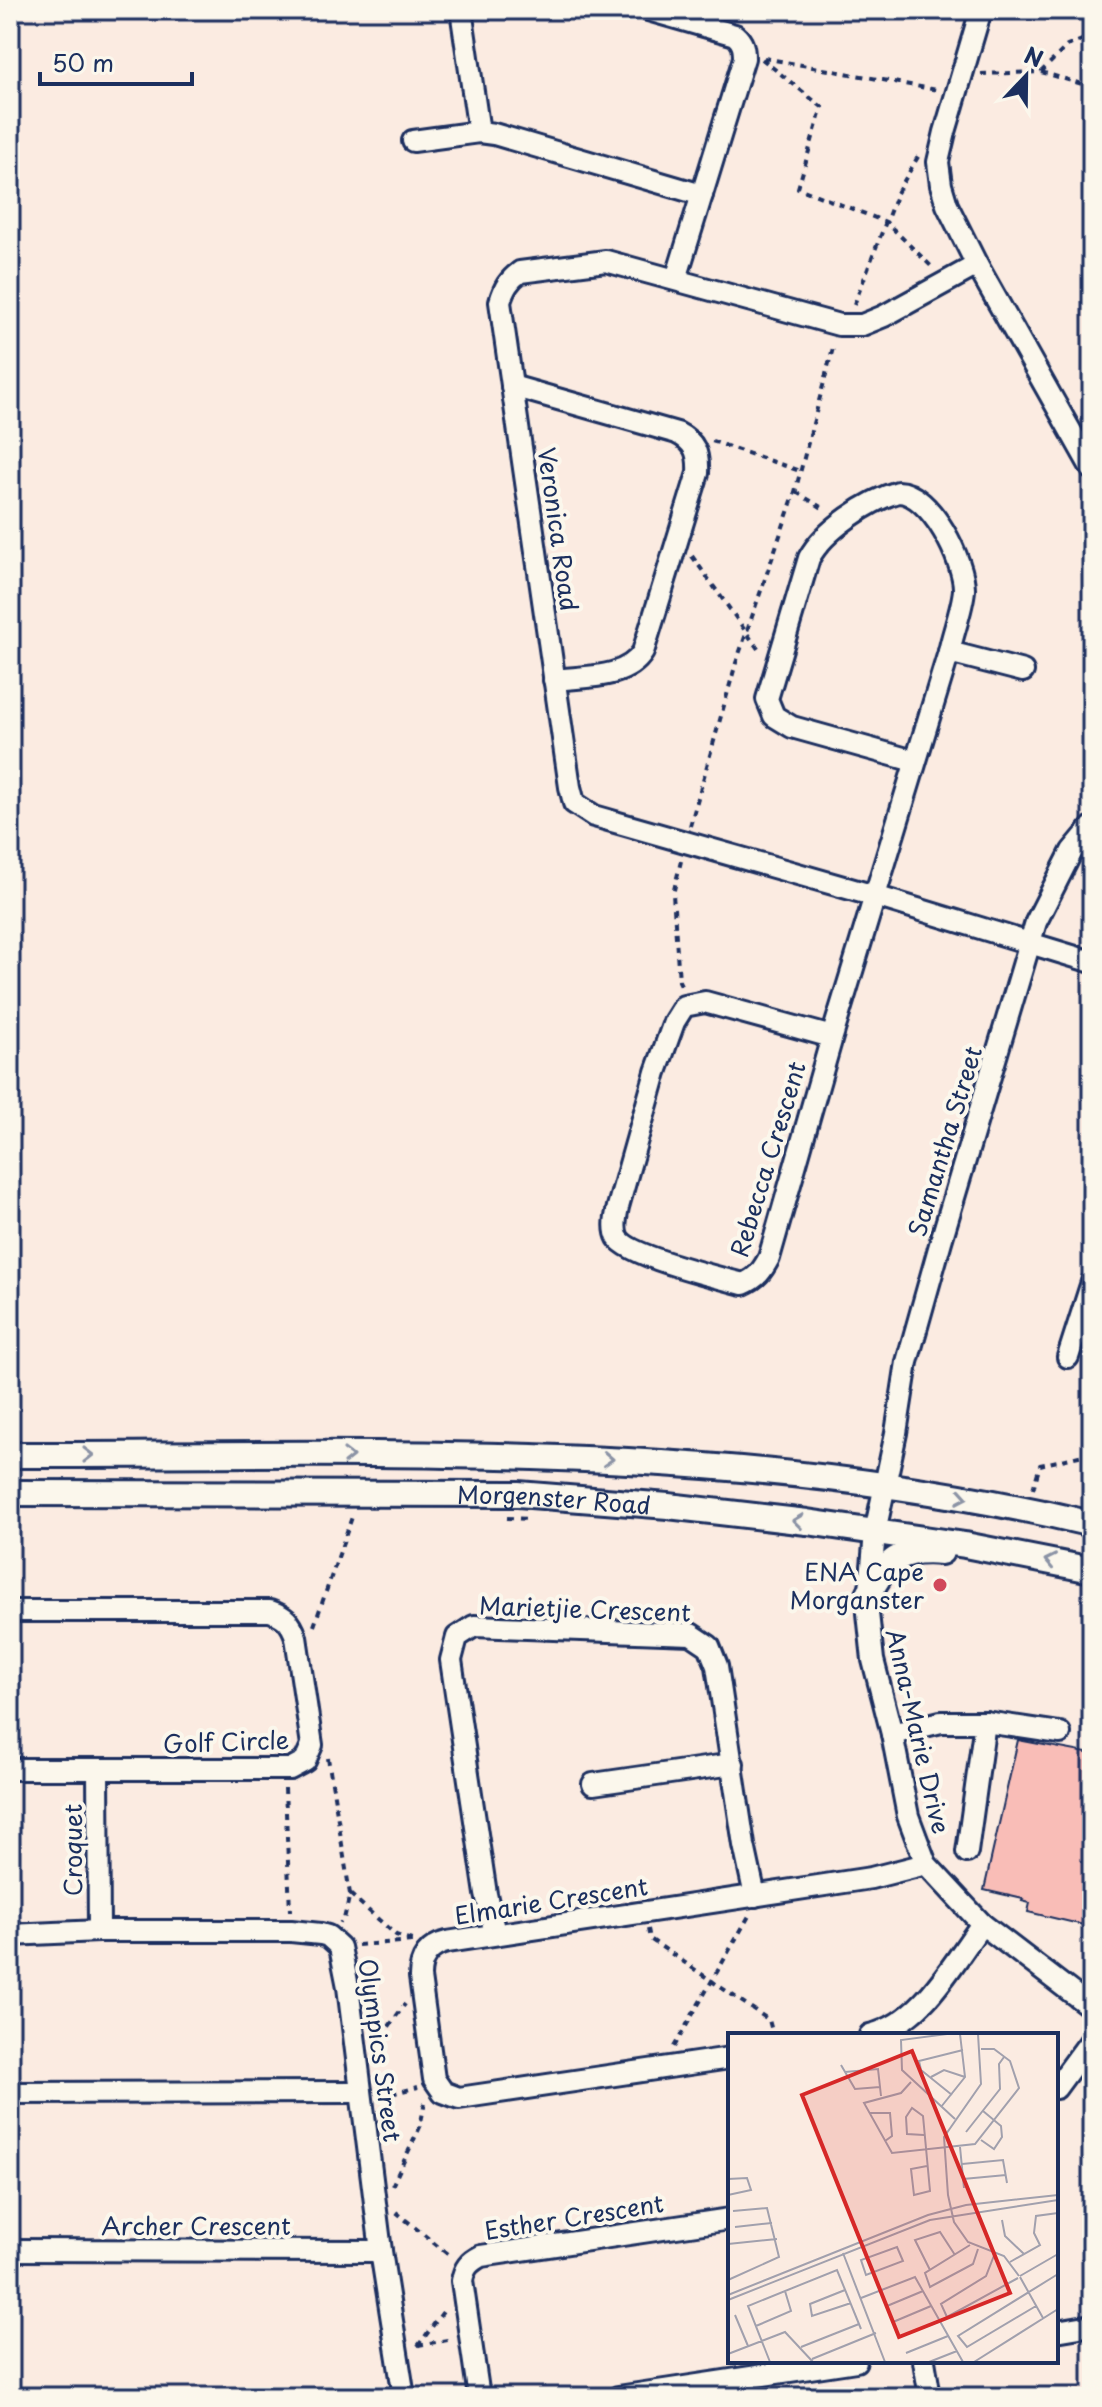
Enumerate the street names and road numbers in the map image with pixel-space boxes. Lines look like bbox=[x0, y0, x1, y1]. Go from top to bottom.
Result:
street label: Veronica Road bbox=[530, 445, 588, 613]
street label: Samantha Street bbox=[898, 1041, 990, 1241]
street label: Rebecca Crescent bbox=[720, 1057, 814, 1261]
street label: Morgenster Road bbox=[457, 1476, 652, 1523]
street label: Marietjie Crescent bbox=[478, 1586, 692, 1630]
street label: Anna-Marie Drive bbox=[878, 1625, 960, 1837]
street label: Golf Circle bbox=[162, 1721, 290, 1761]
street label: Croquet bbox=[54, 1803, 90, 1896]
street label: Elmarie Crescent bbox=[452, 1867, 650, 1933]
street label: Olympics Street bbox=[350, 1956, 412, 2144]
street label: Esther Crescent bbox=[482, 2184, 666, 2248]
street label: Archer Crescent bbox=[101, 2207, 291, 2243]

